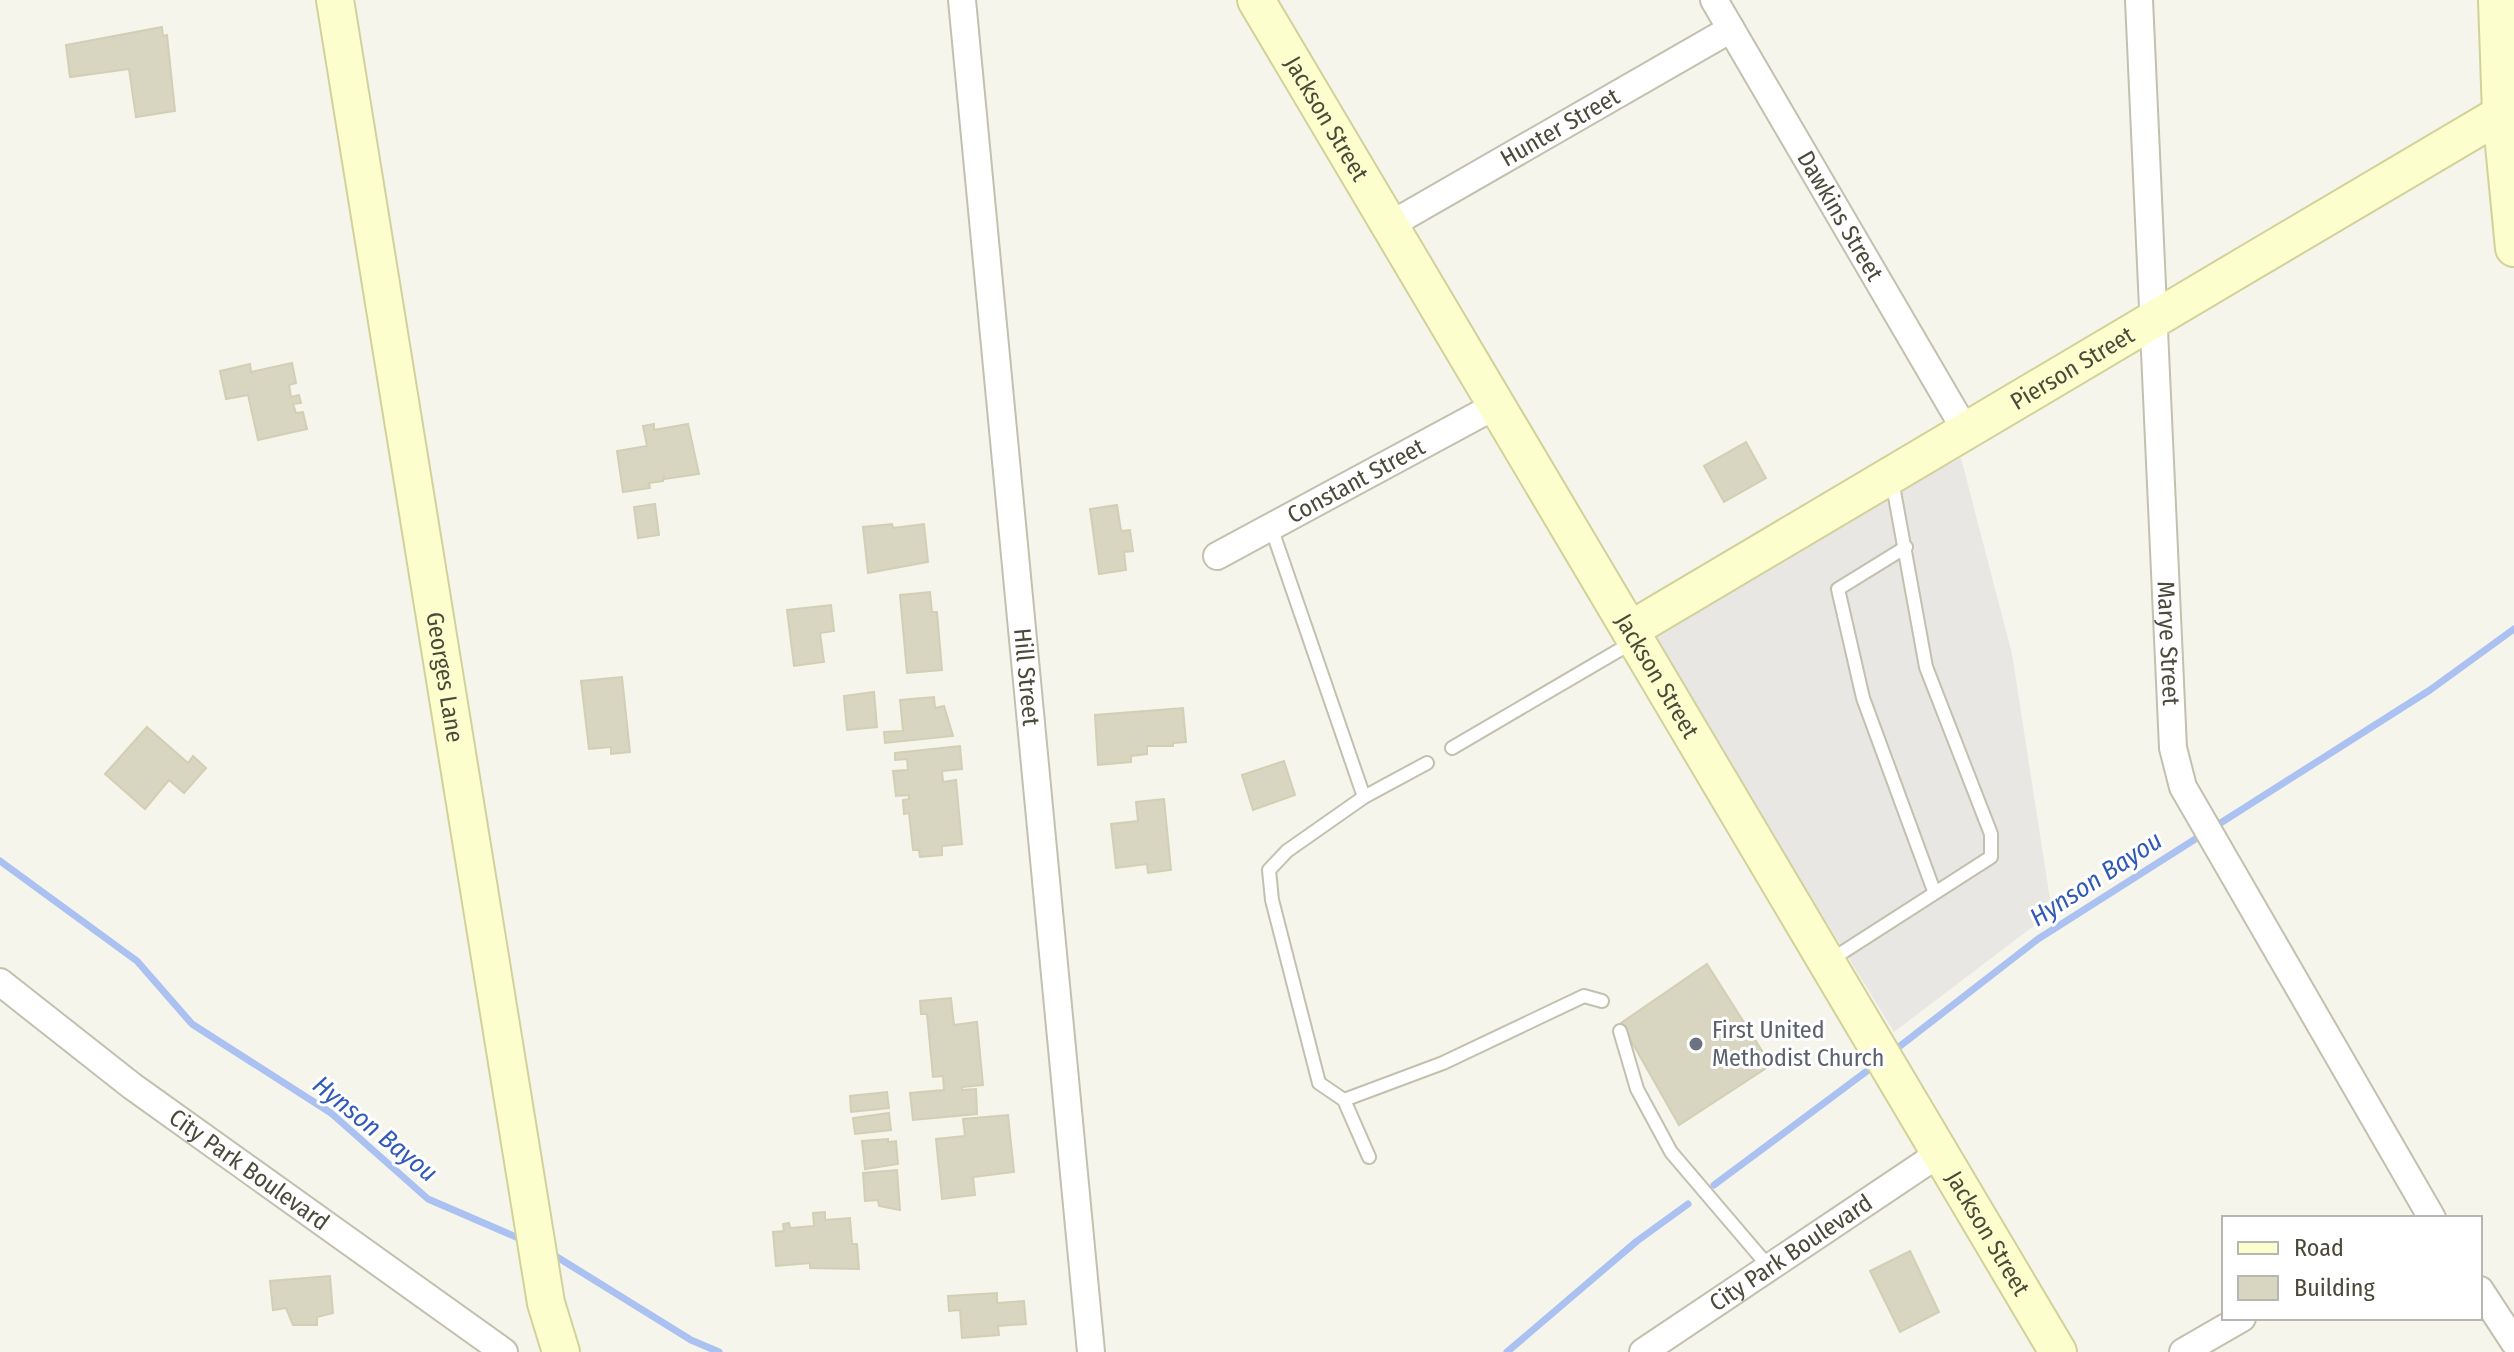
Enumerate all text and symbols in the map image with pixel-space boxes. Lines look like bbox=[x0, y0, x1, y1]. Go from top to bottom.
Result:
street label: Jackson Street bbox=[1279, 51, 1374, 186]
street label: Hunter Street bbox=[1496, 82, 1624, 172]
street label: Dawkins Street bbox=[1791, 146, 1889, 286]
street label: Pierson Street bbox=[2006, 321, 2139, 416]
street label: Constant Street bbox=[1283, 433, 1430, 529]
street label: Marye Street bbox=[2151, 581, 2185, 706]
street label: Jackson Street bbox=[1609, 609, 1705, 743]
street label: Georges Lane bbox=[420, 610, 469, 744]
street label: Hill Street bbox=[1008, 627, 1045, 727]
water label: Hynson Bayou bbox=[2024, 825, 2168, 933]
place label: First United Methodist Church bbox=[1712, 1016, 1884, 1072]
marker: First United Methodist Church bbox=[1687, 1035, 1705, 1053]
water label: Hynson Bayou bbox=[306, 1069, 444, 1189]
street label: City Park Boulevard bbox=[164, 1103, 334, 1236]
street label: Jackson Street bbox=[1940, 1166, 2035, 1301]
street label: City Park Boulevard bbox=[1704, 1188, 1877, 1317]
legend bbox=[2222, 1216, 2482, 1320]
text: Road bbox=[2294, 1234, 2344, 1262]
text: Building bbox=[2294, 1274, 2376, 1302]

